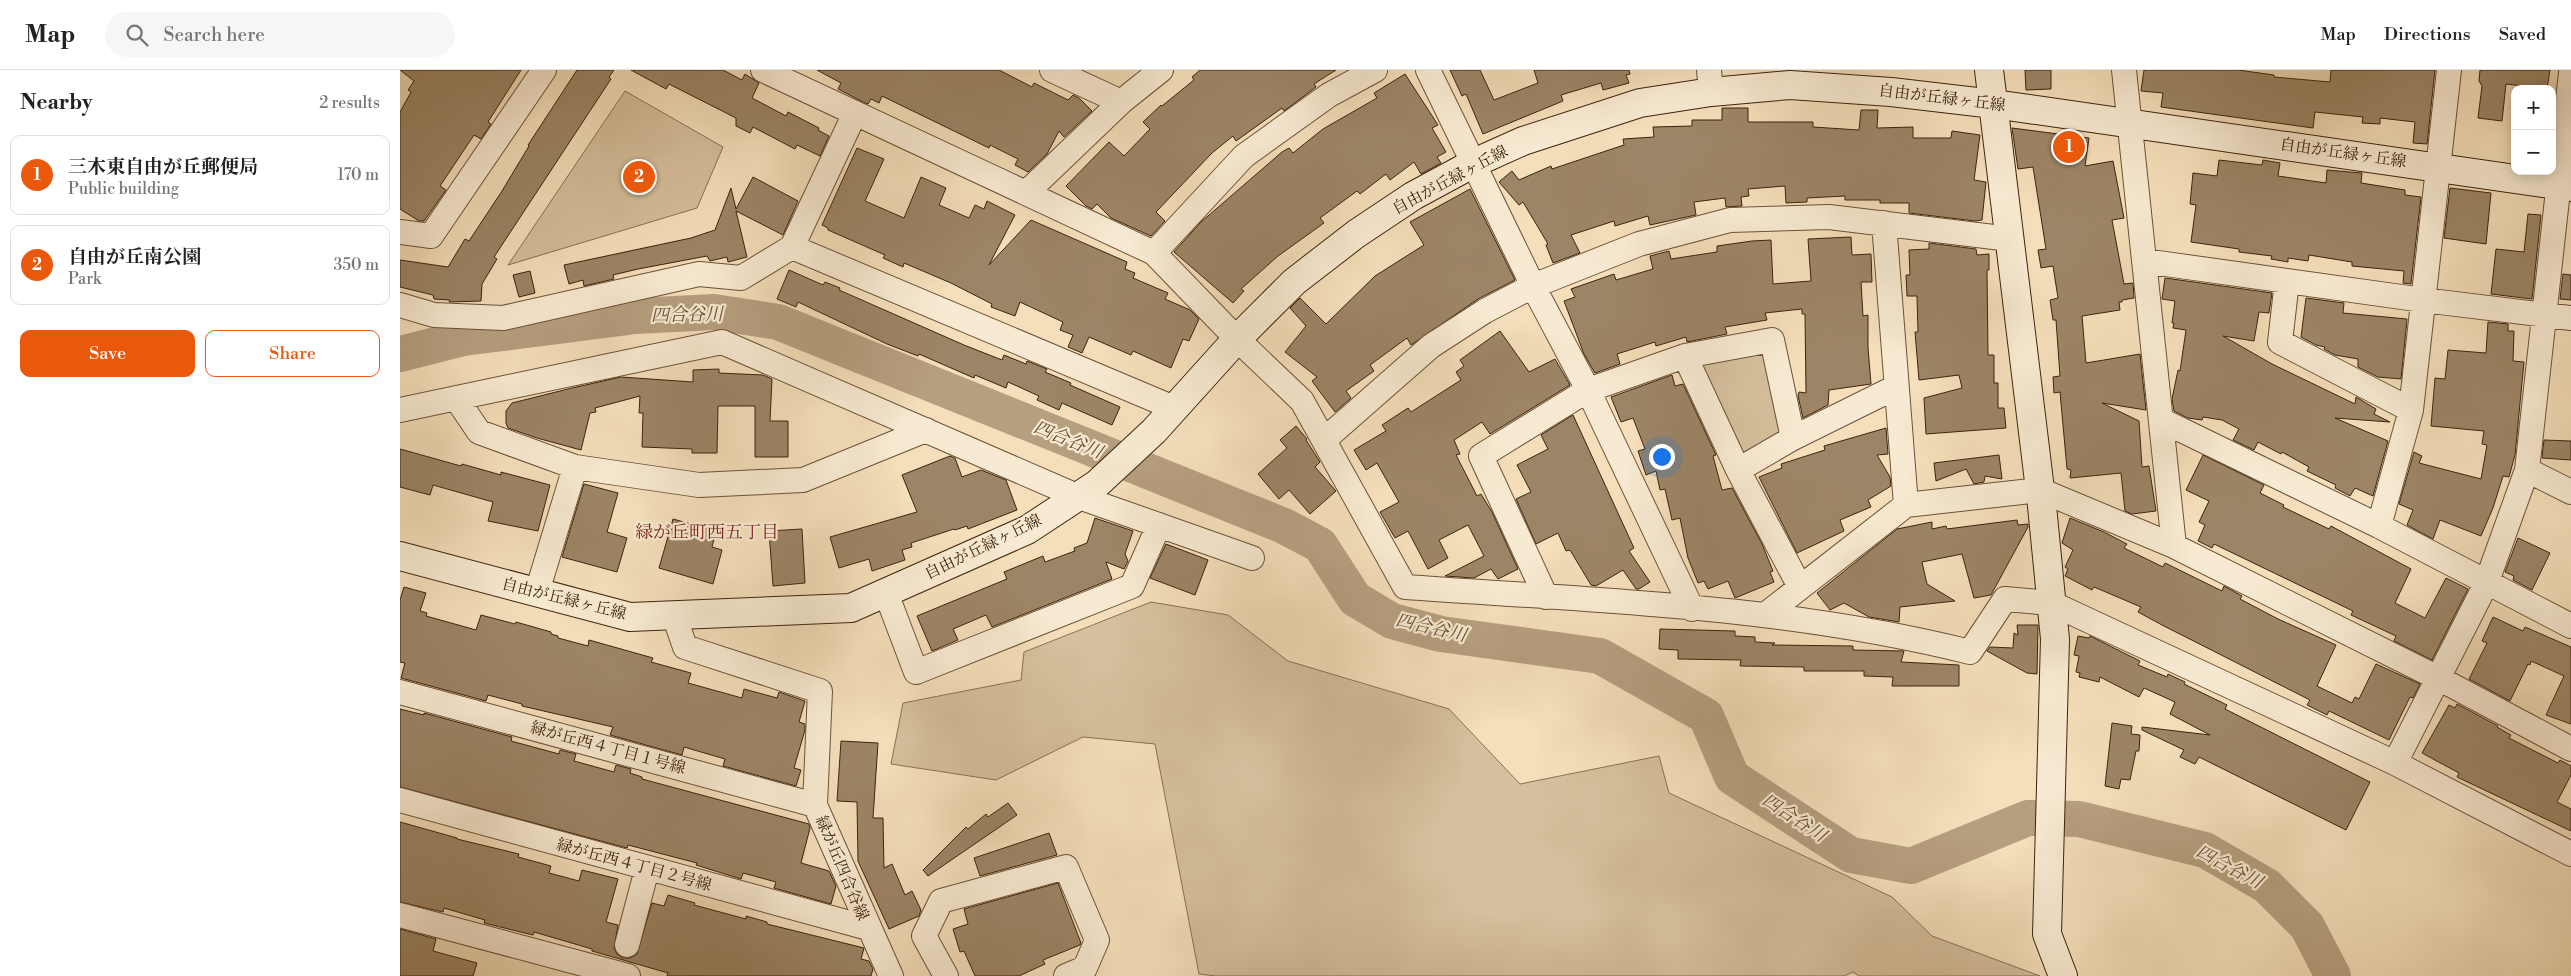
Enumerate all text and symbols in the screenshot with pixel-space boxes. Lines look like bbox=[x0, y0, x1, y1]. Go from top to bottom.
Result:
search box bbox=[105, 12, 455, 57]
text: Map bbox=[25, 20, 75, 50]
icon: search bbox=[123, 21, 151, 49]
text: Search here bbox=[163, 23, 265, 47]
text: Map bbox=[2320, 23, 2356, 46]
text: Directions bbox=[2384, 23, 2471, 46]
text: Saved bbox=[2499, 23, 2546, 46]
street label: 自由が丘緑ヶ丘線 bbox=[1877, 80, 2007, 116]
map controls bbox=[2511, 85, 2556, 175]
button: + bbox=[2511, 85, 2556, 130]
text: Nearby bbox=[20, 90, 93, 116]
text: 2 results bbox=[319, 93, 380, 113]
pin: 1 bbox=[2053, 128, 2085, 166]
button: − bbox=[2511, 130, 2556, 175]
street label: 自由が丘緑ヶ丘線 bbox=[2278, 134, 2408, 172]
street label: 自由が丘緑ヶ丘線 bbox=[1389, 141, 1511, 219]
text: 三木東自由が丘郵便局 bbox=[68, 155, 258, 179]
pin: 2 bbox=[623, 158, 655, 196]
text: 1 bbox=[33, 165, 41, 185]
text: 170 m bbox=[337, 165, 379, 185]
text: Public building bbox=[68, 179, 179, 199]
text: 自由が丘南公園 bbox=[68, 245, 201, 269]
text: 2 bbox=[32, 255, 42, 275]
text: 350 m bbox=[333, 255, 379, 275]
text: Park bbox=[68, 269, 101, 289]
water label: 四合谷川 bbox=[651, 303, 725, 327]
button: Save bbox=[20, 330, 195, 377]
button: Share bbox=[205, 330, 380, 377]
water label: 四合谷川 bbox=[1030, 416, 1108, 465]
your location bbox=[1649, 444, 1675, 470]
street label: 自由が丘緑ヶ丘線 bbox=[921, 510, 1045, 584]
district label: 緑が丘町西五丁目 bbox=[635, 521, 779, 544]
street label: 自由が丘緑ヶ丘線 bbox=[499, 574, 629, 624]
water label: 四合谷川 bbox=[1393, 609, 1471, 648]
street label: 緑が丘西４丁目１号線 bbox=[528, 718, 688, 778]
water label: 四合谷川 bbox=[1758, 789, 1832, 848]
street label: 緑が丘四合谷線 bbox=[811, 813, 873, 923]
street label: 緑が丘西４丁目２号線 bbox=[554, 835, 714, 895]
water label: 四合谷川 bbox=[2192, 840, 2268, 895]

